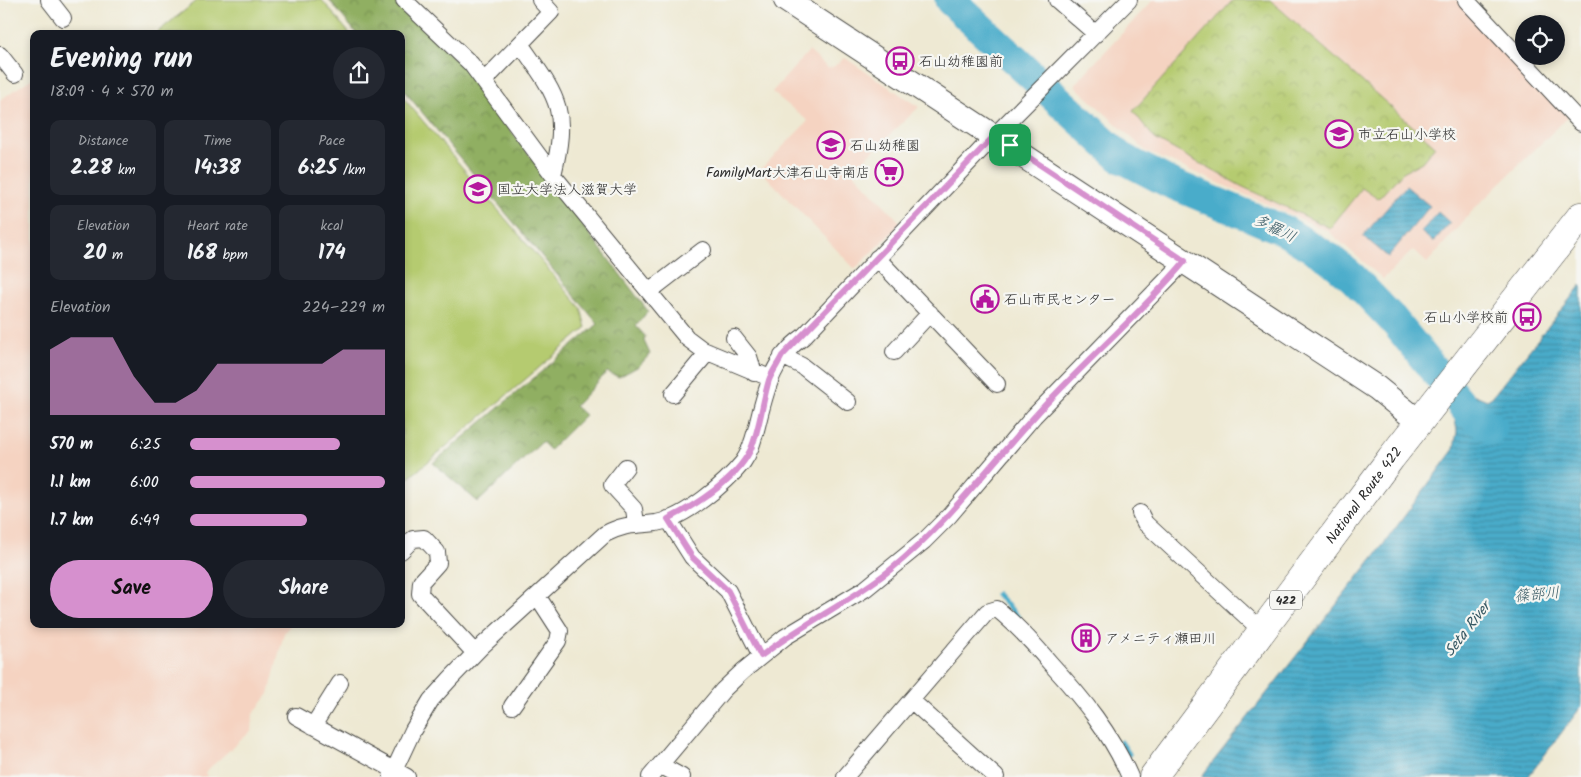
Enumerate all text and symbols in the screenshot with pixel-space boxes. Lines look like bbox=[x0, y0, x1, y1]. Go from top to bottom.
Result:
map controls bbox=[1515, 15, 1565, 65]
button: locate bbox=[1515, 15, 1565, 65]
text: Evening run bbox=[50, 37, 193, 82]
bus stop icon: 石山幼稚園前 bbox=[885, 46, 915, 76]
button: share bbox=[333, 47, 385, 99]
place label: 石山幼稚園前 bbox=[919, 51, 1003, 73]
text: 18:09 · 4 × 570 m bbox=[50, 79, 174, 104]
school or university icon: 市立石山小学校 bbox=[1324, 119, 1354, 149]
pin bbox=[989, 124, 1031, 166]
place label: 市立石山小学校 bbox=[1358, 124, 1456, 146]
text: Distance bbox=[78, 130, 128, 152]
text: Time bbox=[203, 130, 232, 152]
text: Pace bbox=[318, 130, 345, 152]
school or university icon: 石山幼稚園 bbox=[816, 130, 846, 160]
icon: arrive bbox=[996, 131, 1024, 159]
place label: 石山幼稚園 bbox=[850, 135, 920, 157]
text: 2.28 bbox=[71, 152, 112, 185]
text: 14:38 bbox=[194, 152, 241, 185]
text: 6:25 bbox=[298, 152, 337, 185]
supermarket icon: FamilyMart大津石山寺南店 bbox=[874, 157, 904, 187]
text: km bbox=[112, 159, 136, 181]
text: /km bbox=[337, 159, 366, 181]
place label: FamilyMart大津石山寺南店 bbox=[706, 162, 870, 184]
school or university icon: 国立大学法人滋賀大学 bbox=[463, 174, 493, 204]
place label: 国立大学法人滋賀大学 bbox=[497, 179, 637, 201]
water label: 多羅川 bbox=[1249, 208, 1300, 250]
text: Elevation bbox=[77, 215, 130, 237]
text: Heart rate bbox=[187, 215, 248, 237]
text: kcal bbox=[320, 215, 343, 237]
text: 20 bbox=[83, 237, 106, 270]
text: 168 bbox=[187, 237, 217, 270]
text: 174 bbox=[318, 237, 346, 270]
text: m bbox=[106, 244, 123, 266]
text: bpm bbox=[217, 244, 248, 266]
public building icon: 石山市民センター bbox=[970, 284, 1000, 314]
place label: 石山市民センター bbox=[1004, 289, 1115, 311]
text: Elevation bbox=[50, 295, 111, 320]
text: 224–229 m bbox=[302, 295, 385, 320]
bus stop icon: 石山小学校前 bbox=[1512, 302, 1542, 332]
place label: 石山小学校前 bbox=[1424, 307, 1508, 329]
text: 570 m bbox=[50, 432, 93, 457]
text: 6:25 bbox=[130, 432, 161, 457]
street label: National Route 422 bbox=[1321, 442, 1408, 549]
text: 1.1 km bbox=[50, 470, 91, 495]
text: 6:00 bbox=[130, 470, 159, 495]
text: 1.7 km bbox=[50, 508, 93, 533]
text: 6:49 bbox=[130, 508, 159, 533]
button: Save bbox=[50, 560, 213, 618]
button: Share bbox=[223, 560, 385, 618]
water label: 篠部川 bbox=[1514, 581, 1561, 609]
road number: 422 bbox=[1270, 590, 1302, 610]
water label: Seta River bbox=[1439, 595, 1499, 662]
building icon: アメニティ瀬田川 bbox=[1071, 623, 1101, 653]
place label: アメニティ瀬田川 bbox=[1105, 628, 1216, 650]

